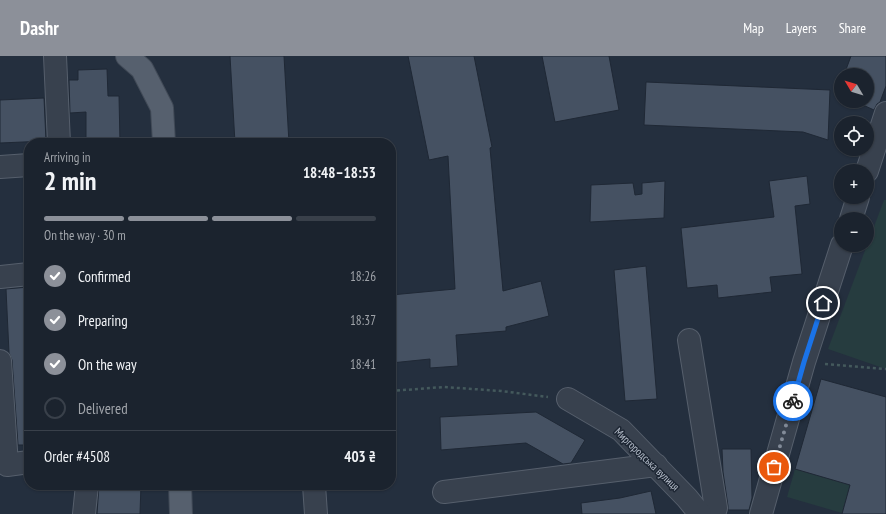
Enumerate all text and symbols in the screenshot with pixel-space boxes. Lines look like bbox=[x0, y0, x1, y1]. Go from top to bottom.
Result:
text: Dashr bbox=[20, 16, 59, 40]
text: Map bbox=[743, 19, 764, 37]
text: Layers bbox=[786, 19, 817, 37]
text: Share bbox=[839, 19, 866, 37]
north arrow bbox=[834, 68, 874, 108]
map controls bbox=[834, 68, 874, 252]
button: locate bbox=[834, 116, 874, 156]
text: Arriving in bbox=[44, 149, 91, 166]
text: 18:48–18:53 bbox=[303, 163, 376, 182]
text: 2 min bbox=[44, 164, 97, 197]
button: + bbox=[834, 164, 874, 204]
button: − bbox=[834, 212, 874, 252]
text: On the way · 30 m bbox=[44, 227, 126, 244]
icon: check bbox=[44, 265, 66, 287]
text: Confirmed bbox=[78, 267, 131, 286]
text: 18:26 bbox=[350, 268, 376, 285]
pin bbox=[806, 286, 840, 320]
icon: home bbox=[812, 292, 834, 314]
icon: check bbox=[44, 309, 66, 331]
text: Preparing bbox=[78, 311, 128, 330]
text: 18:37 bbox=[350, 312, 376, 329]
icon: check bbox=[44, 353, 66, 375]
text: On the way bbox=[78, 355, 137, 374]
text: 18:41 bbox=[350, 356, 376, 373]
courier bbox=[773, 381, 813, 421]
icon: bike bbox=[782, 390, 804, 412]
text: Delivered bbox=[78, 399, 128, 418]
street label: Миргородська вулиця bbox=[612, 425, 682, 493]
text: Order #4508 bbox=[44, 447, 110, 466]
text: 403 ₴ bbox=[344, 447, 376, 466]
pin bbox=[757, 450, 791, 484]
icon: bag bbox=[763, 456, 785, 478]

